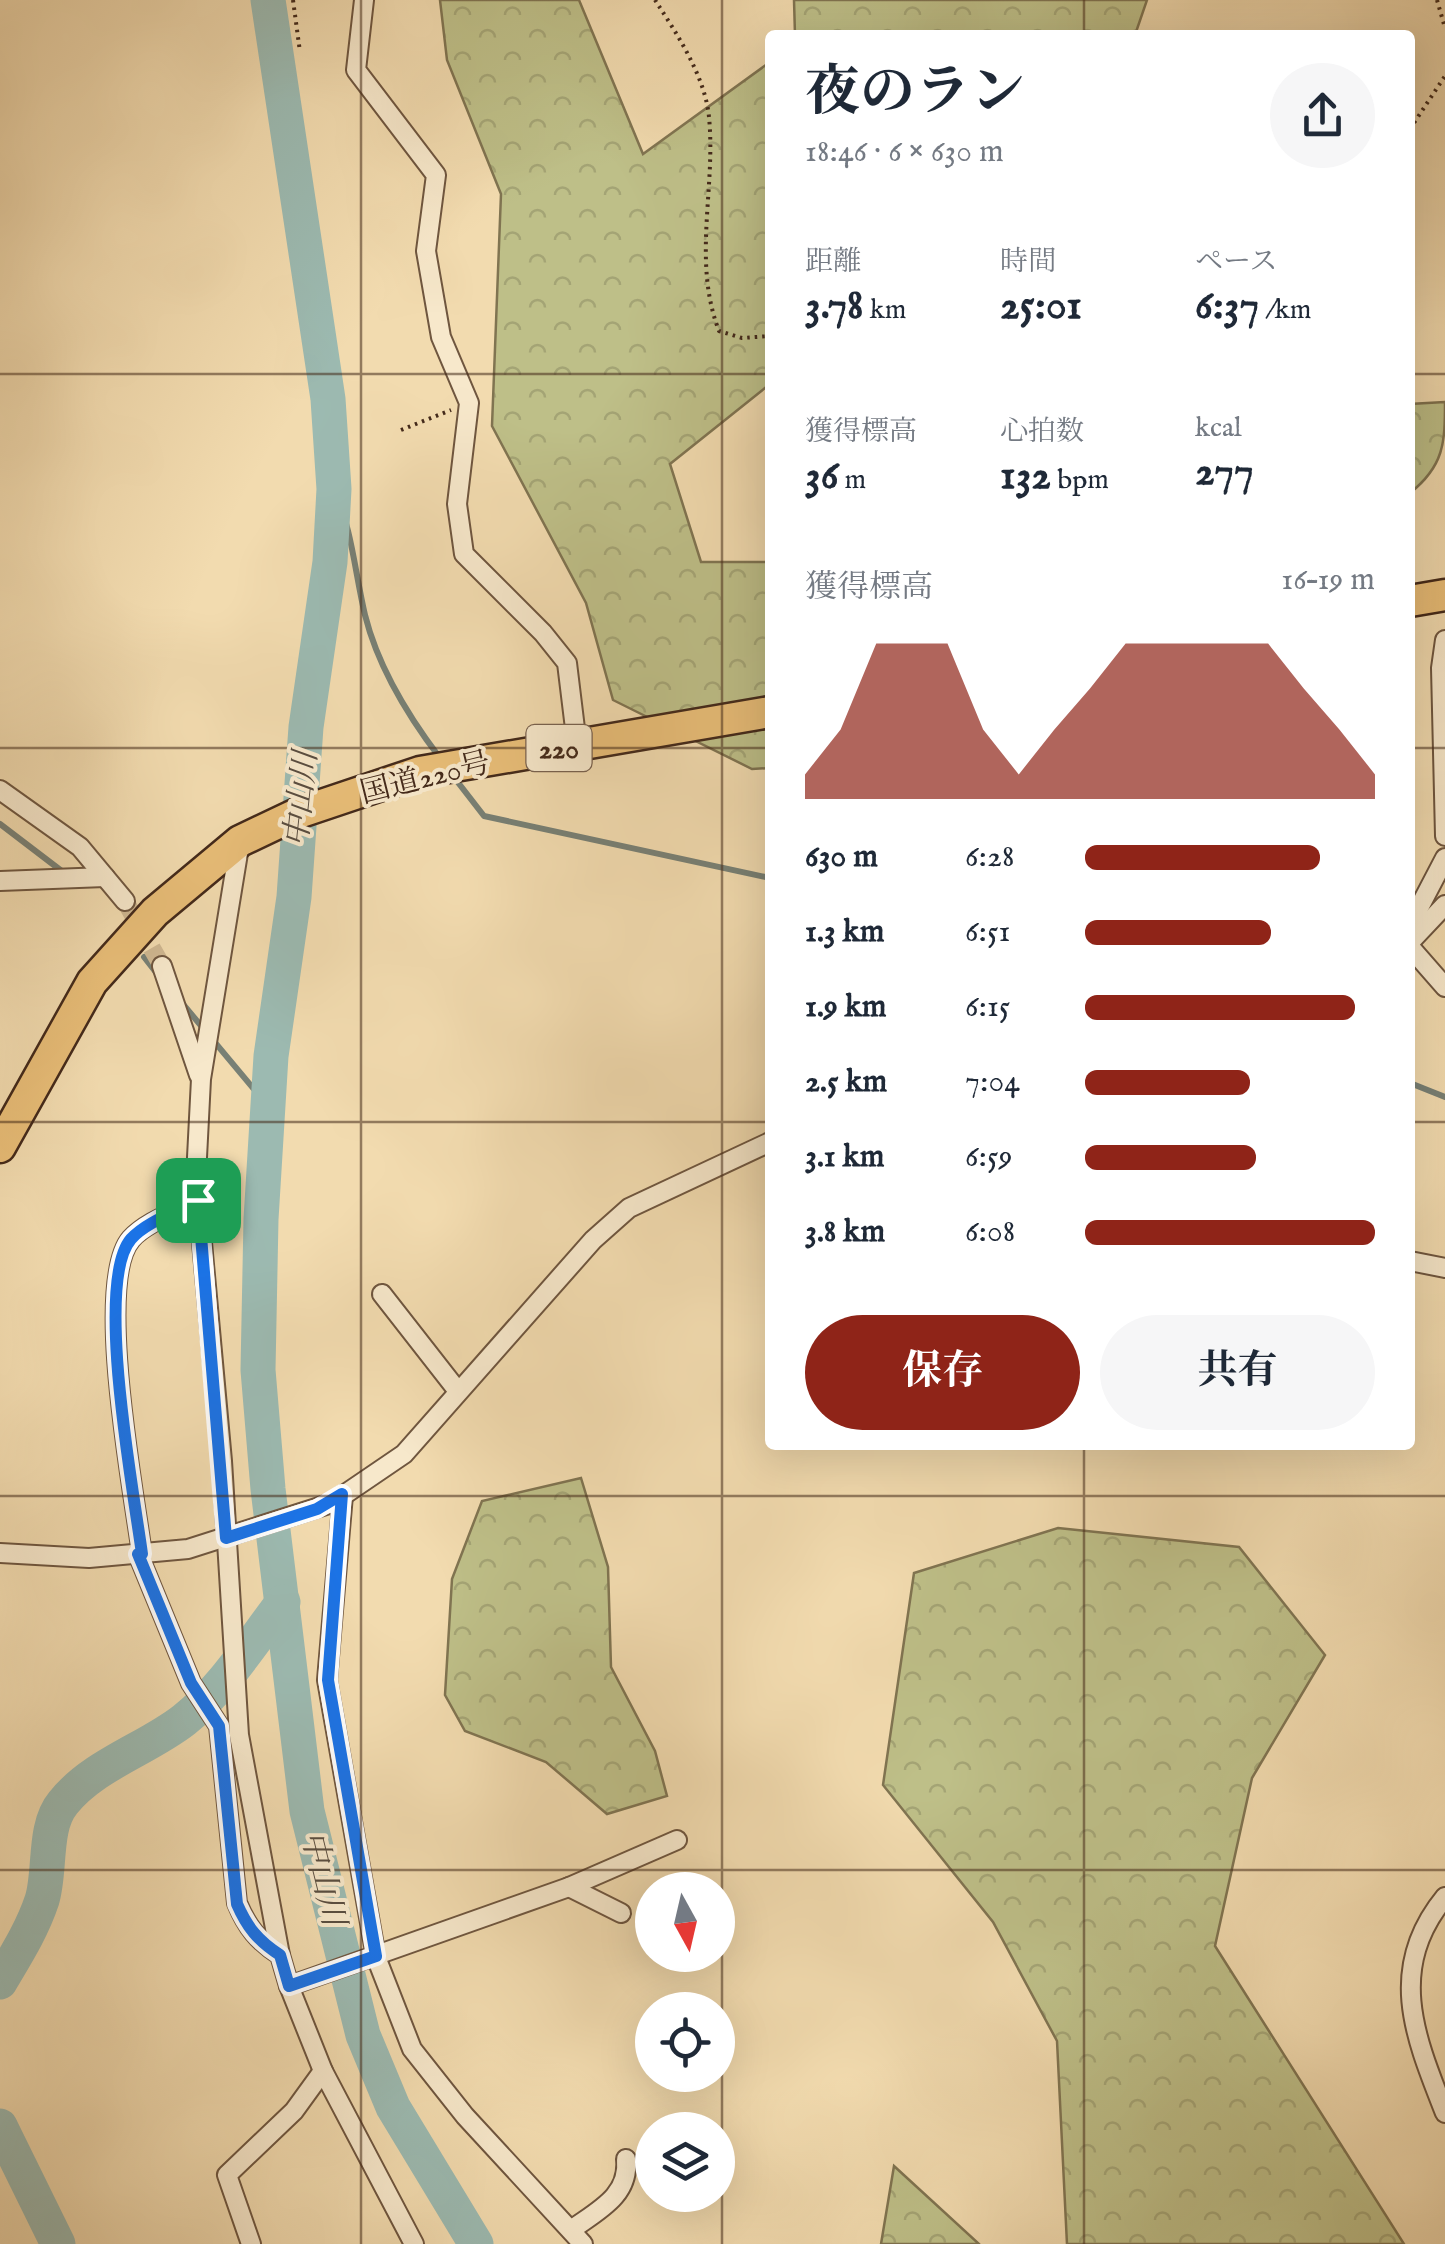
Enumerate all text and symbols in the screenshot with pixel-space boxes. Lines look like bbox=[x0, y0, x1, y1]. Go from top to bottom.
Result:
text: 夜のラン bbox=[805, 59, 1025, 129]
button: share bbox=[1270, 63, 1375, 168]
text: 18:46 · 6 × 630 m bbox=[805, 132, 1004, 173]
text: 距離 bbox=[805, 245, 861, 280]
text: 時間 bbox=[1000, 245, 1056, 280]
text: ペース bbox=[1195, 245, 1278, 280]
text: 3.78 bbox=[805, 280, 864, 333]
text: 25:01 bbox=[1000, 280, 1082, 333]
text: 6:37 bbox=[1195, 280, 1259, 333]
text: km bbox=[864, 293, 906, 328]
text: /km bbox=[1259, 293, 1311, 328]
text: kcal bbox=[1195, 411, 1242, 446]
text: 獲得標高 bbox=[805, 415, 917, 450]
text: 心拍数 bbox=[1000, 415, 1084, 450]
text: 277 bbox=[1195, 446, 1254, 499]
text: 36 bbox=[805, 450, 838, 503]
text: 132 bbox=[1000, 450, 1051, 503]
text: m bbox=[838, 463, 866, 498]
text: bpm bbox=[1051, 463, 1109, 498]
text: 16–19 m bbox=[1281, 560, 1375, 601]
text: 獲得標高 bbox=[805, 568, 933, 609]
road number: 220 bbox=[526, 725, 592, 771]
street label: 国道220号 bbox=[356, 744, 495, 813]
water label: 中山川 bbox=[277, 746, 328, 849]
text: 630 m bbox=[805, 837, 878, 878]
text: 6:28 bbox=[965, 837, 1015, 878]
text: 1.3 km bbox=[805, 912, 885, 953]
text: 6:51 bbox=[965, 912, 1010, 953]
text: 1.9 km bbox=[805, 987, 887, 1028]
text: 6:15 bbox=[965, 987, 1010, 1028]
text: 2.5 km bbox=[805, 1062, 887, 1103]
text: 7:04 bbox=[965, 1062, 1020, 1103]
text: 3.1 km bbox=[805, 1137, 885, 1178]
text: 6:59 bbox=[965, 1137, 1013, 1178]
pin bbox=[156, 1158, 241, 1243]
icon: arrive bbox=[171, 1173, 226, 1228]
text: 3.8 km bbox=[805, 1212, 885, 1253]
text: 6:08 bbox=[965, 1212, 1015, 1253]
button: 保存 bbox=[805, 1315, 1080, 1430]
button: 共有 bbox=[1100, 1315, 1375, 1430]
water label: 中山川 bbox=[290, 1827, 354, 1933]
north arrow bbox=[635, 1872, 735, 1972]
map controls bbox=[635, 1872, 735, 2212]
button: locate bbox=[635, 1992, 735, 2092]
button: layers bbox=[635, 2112, 735, 2212]

